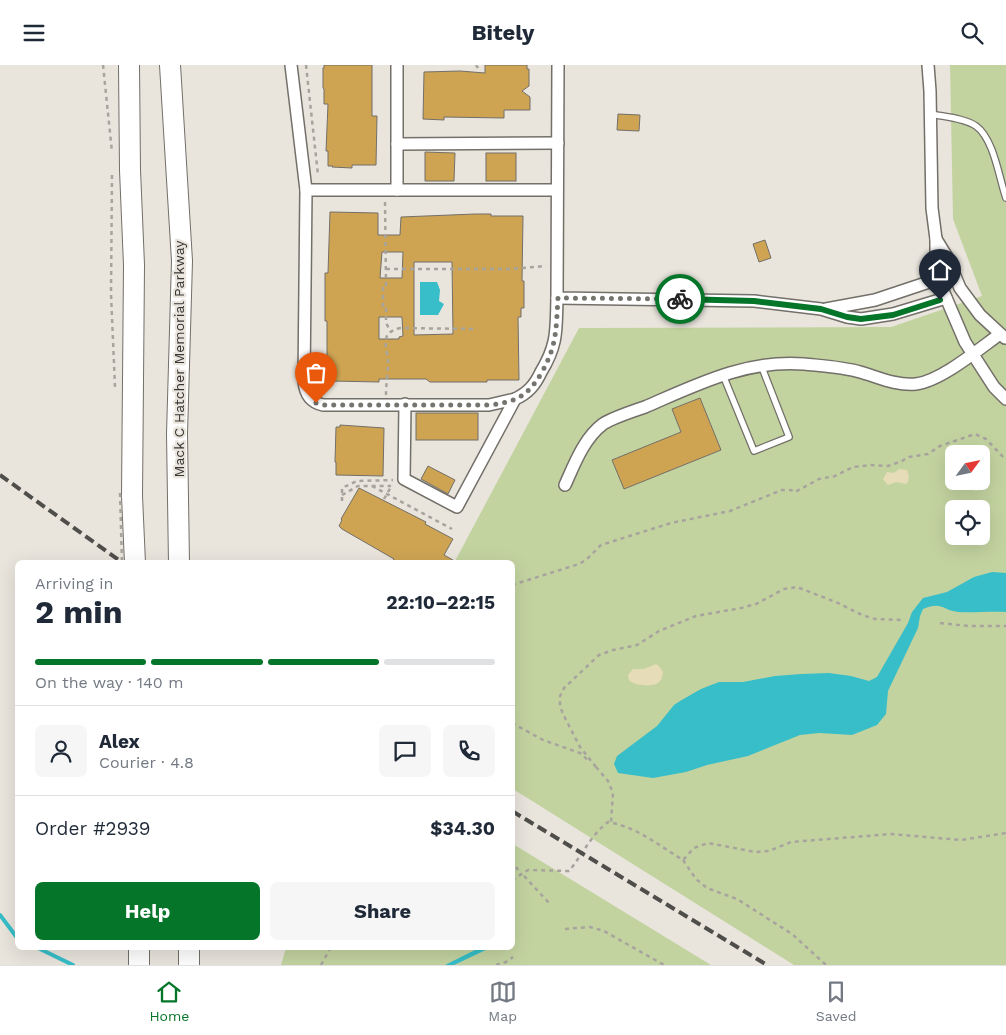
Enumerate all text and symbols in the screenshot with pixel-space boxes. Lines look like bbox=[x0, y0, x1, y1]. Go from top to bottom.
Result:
icon: menu bbox=[20, 19, 48, 47]
icon: search bbox=[958, 19, 986, 47]
text: Bitely bbox=[471, 20, 535, 45]
street label: Mack C Hatcher Memorial Parkway bbox=[171, 240, 187, 477]
pin bbox=[919, 249, 961, 300]
icon: home bbox=[926, 256, 954, 284]
courier bbox=[655, 274, 705, 324]
icon: bike bbox=[666, 285, 694, 313]
pin bbox=[295, 352, 337, 403]
icon: bag bbox=[302, 359, 330, 387]
north arrow bbox=[945, 445, 990, 490]
map controls bbox=[945, 445, 990, 545]
button: locate bbox=[945, 500, 990, 545]
text: Arriving in bbox=[35, 574, 113, 593]
text: 22:10–22:15 bbox=[386, 591, 495, 614]
text: 2 min bbox=[35, 593, 123, 631]
text: On the way · 140 m bbox=[35, 673, 183, 692]
button: person bbox=[35, 725, 87, 777]
button: chat bbox=[379, 725, 431, 777]
button: phone bbox=[443, 725, 495, 777]
text: Alex bbox=[99, 730, 140, 753]
text: Courier · 4.8 bbox=[99, 753, 194, 772]
text: Order #2939 bbox=[35, 817, 151, 840]
text: $34.30 bbox=[430, 817, 495, 840]
button: Help bbox=[35, 882, 260, 940]
button: Share bbox=[270, 882, 495, 940]
tab: Home bbox=[149, 978, 189, 1024]
tab: Map bbox=[488, 978, 517, 1024]
tab: Saved bbox=[816, 978, 857, 1024]

